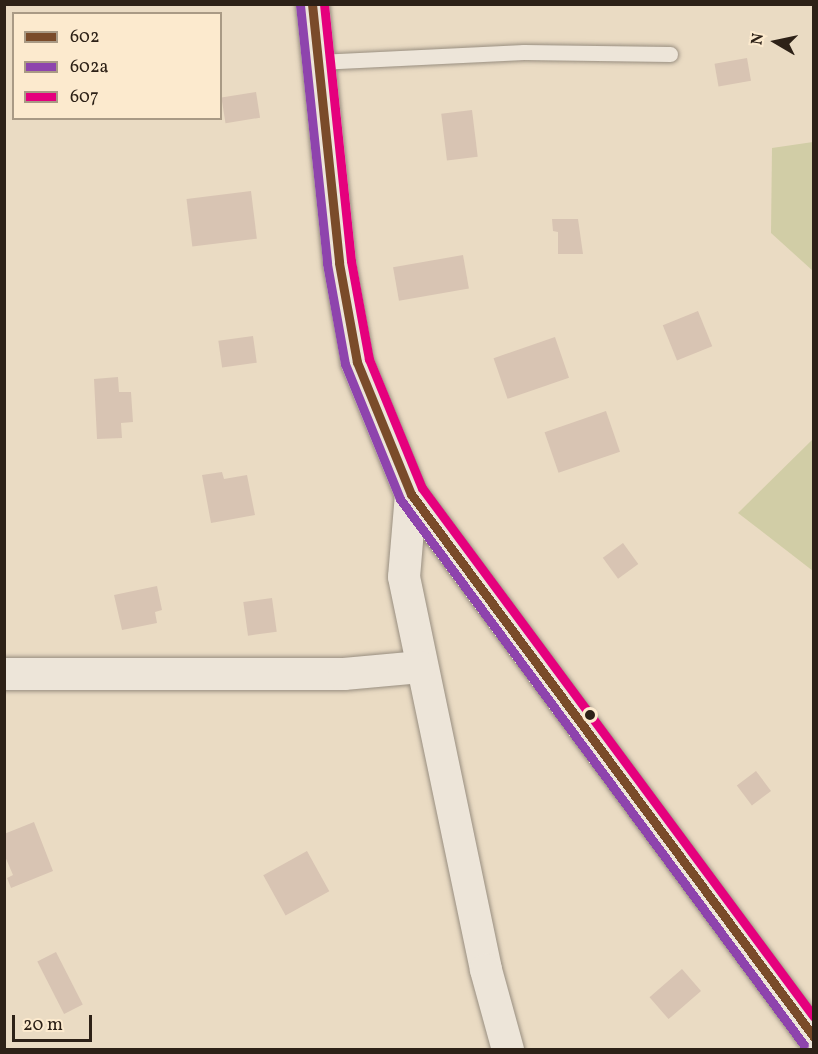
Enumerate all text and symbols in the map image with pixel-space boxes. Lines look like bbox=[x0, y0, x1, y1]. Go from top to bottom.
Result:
legend bbox=[12, 12, 222, 120]
north arrow bbox=[746, 12, 806, 72]
text: 602 bbox=[70, 25, 100, 50]
text: N bbox=[746, 32, 770, 47]
text: 602а bbox=[70, 55, 109, 80]
text: 607 bbox=[70, 85, 99, 110]
unlabelled marker bbox=[584, 709, 596, 721]
scale bar bbox=[15, 1003, 94, 1041]
text: 20 m bbox=[23, 1013, 63, 1038]

